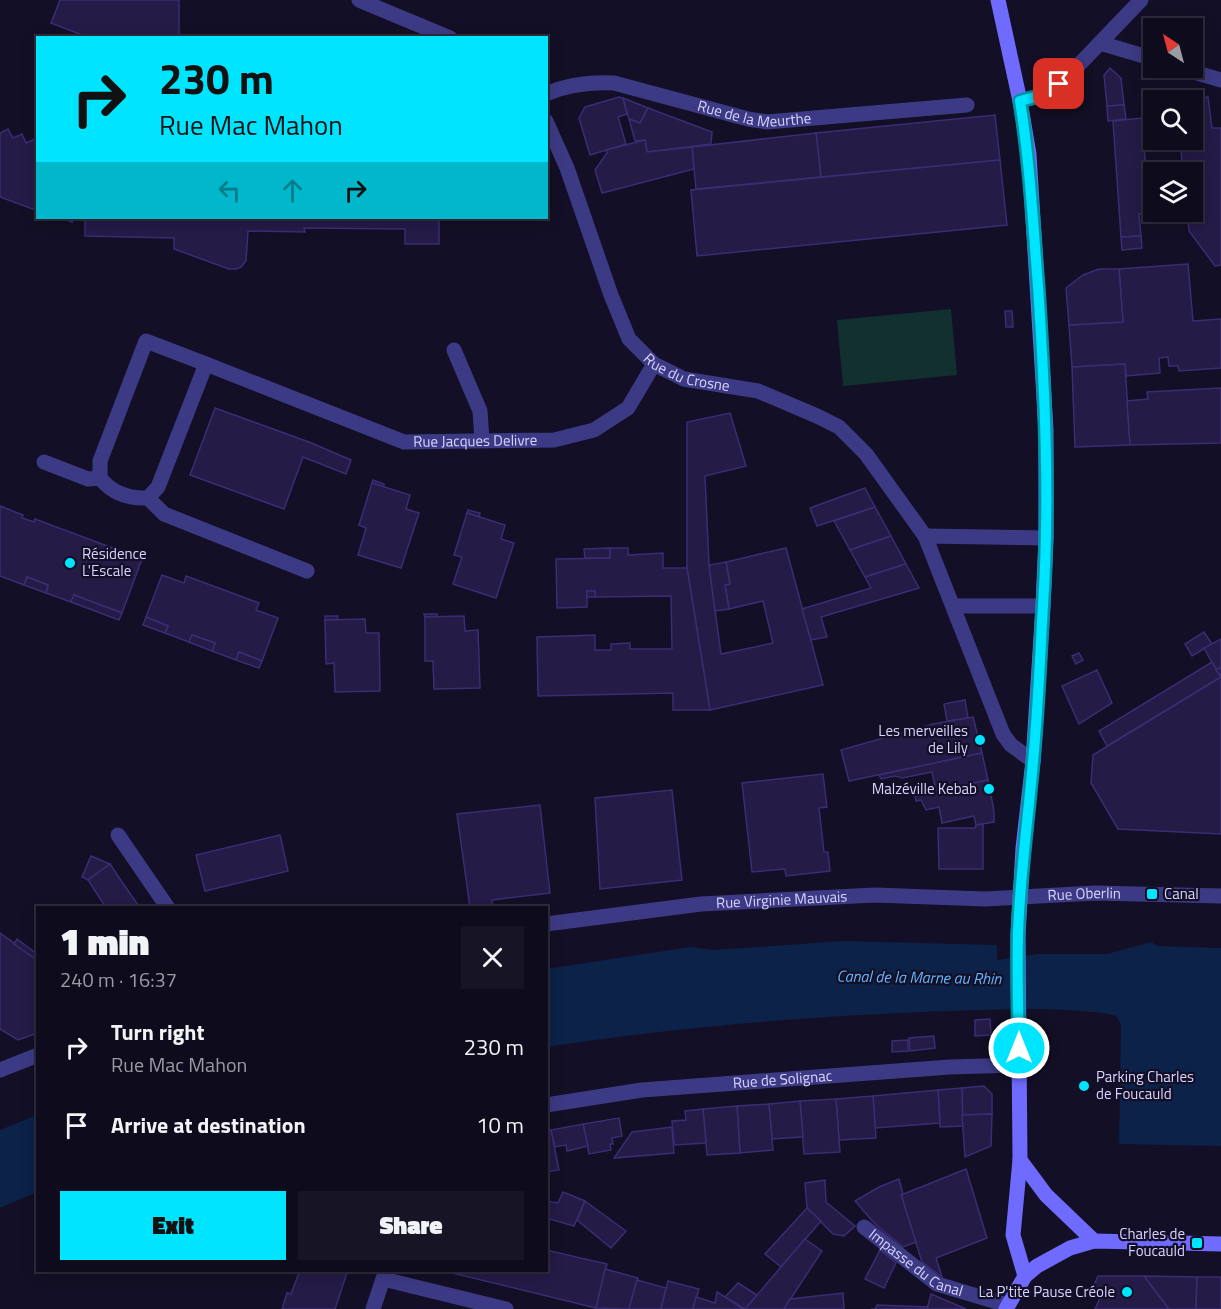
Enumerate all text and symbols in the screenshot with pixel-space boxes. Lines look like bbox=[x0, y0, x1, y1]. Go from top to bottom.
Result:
north arrow bbox=[1143, 18, 1203, 78]
map controls bbox=[1143, 18, 1203, 222]
text: 230 m bbox=[159, 46, 274, 110]
pin bbox=[1033, 58, 1084, 109]
icon: right bbox=[60, 60, 138, 138]
icon: arrive bbox=[1042, 67, 1075, 100]
button: search bbox=[1143, 90, 1203, 150]
street label: Rue de la Meurthe bbox=[695, 94, 812, 133]
text: Rue Mac Mahon bbox=[159, 104, 343, 145]
button: layers bbox=[1143, 162, 1203, 222]
icon: left bbox=[213, 174, 246, 207]
icon: ahead bbox=[276, 174, 309, 207]
icon: right bbox=[339, 174, 372, 207]
street label: Rue du Crosne bbox=[638, 348, 731, 397]
street label: Rue Jacques Delivre bbox=[413, 428, 537, 453]
place label: Résidence L'Escale bbox=[82, 542, 147, 582]
marker: Résidence L'Escale bbox=[63, 556, 77, 570]
place label: Les merveilles de Lily bbox=[878, 719, 968, 759]
marker: Les merveilles de Lily bbox=[973, 733, 987, 747]
place label: Malzéville Kebab bbox=[872, 777, 977, 800]
marker: Malzéville Kebab bbox=[982, 782, 996, 796]
street label: Rue Oberlin bbox=[1047, 881, 1121, 907]
place label: Canal bbox=[1164, 882, 1199, 905]
street label: Rue Virginie Mauvais bbox=[715, 884, 848, 914]
marker: Canal bbox=[1145, 887, 1159, 901]
text: 1 min bbox=[60, 914, 149, 969]
button: close bbox=[461, 926, 524, 989]
text: 240 m · 16:37 bbox=[60, 964, 177, 995]
water label: Canal de la Marne au Rhin bbox=[836, 964, 1003, 990]
text: Turn right bbox=[111, 1015, 205, 1049]
position arrow bbox=[987, 1016, 1051, 1080]
text: 230 m bbox=[464, 1030, 524, 1064]
icon: right bbox=[60, 1031, 93, 1064]
text: Rue Mac Mahon bbox=[111, 1049, 247, 1080]
street label: Rue de Solignac bbox=[732, 1064, 833, 1094]
place label: Parking Charles de Foucauld bbox=[1096, 1065, 1194, 1105]
marker: Parking Charles de Foucauld bbox=[1077, 1079, 1091, 1093]
text: Arrive at destination bbox=[111, 1108, 306, 1142]
text: 10 m bbox=[476, 1108, 524, 1142]
icon: arrive bbox=[60, 1109, 93, 1142]
button: Exit bbox=[60, 1191, 286, 1260]
button: Share bbox=[298, 1191, 524, 1260]
place label: Charles de Foucauld bbox=[1119, 1222, 1185, 1262]
street label: Impasse du Canal bbox=[864, 1223, 966, 1302]
marker: Charles de Foucauld bbox=[1190, 1236, 1204, 1250]
place label: La P'tite Pause Créole bbox=[978, 1280, 1115, 1303]
marker: La P'tite Pause Créole bbox=[1120, 1285, 1134, 1299]

